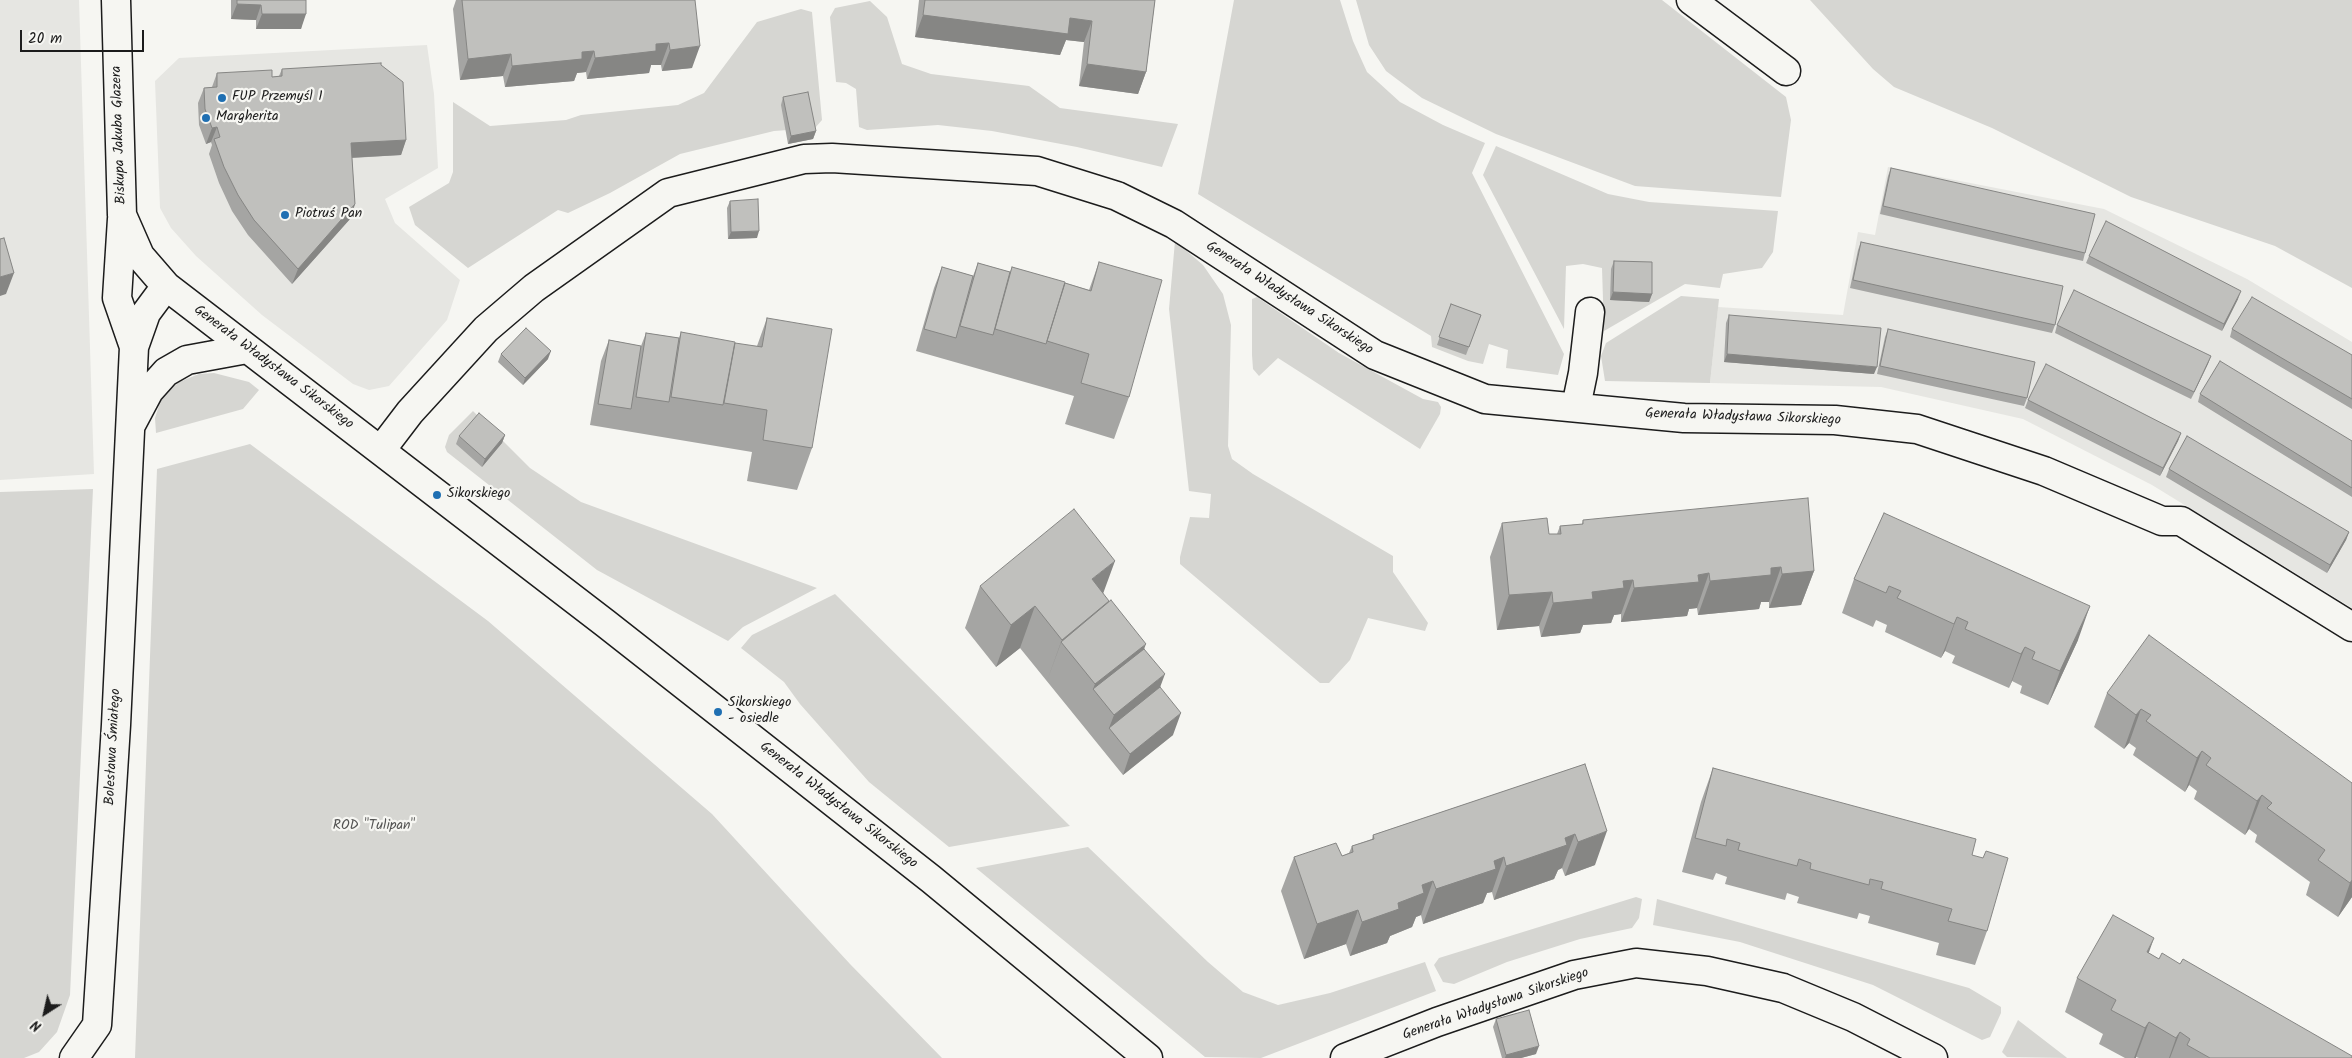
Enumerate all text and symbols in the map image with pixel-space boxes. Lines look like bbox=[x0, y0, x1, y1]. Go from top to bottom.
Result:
scale bar bbox=[22, 20, 146, 52]
text: 20 m bbox=[28, 27, 62, 51]
street label: Biskupa Jakuba Glazera bbox=[109, 65, 131, 205]
place label: FUP Przemyśl 1 bbox=[232, 90, 323, 106]
marker: FUP Przemyśl 1 bbox=[216, 92, 228, 104]
place label: Margherita bbox=[216, 110, 279, 126]
marker: Margherita bbox=[200, 112, 212, 124]
place label: Piotruś Pan bbox=[295, 207, 362, 223]
marker: Piotruś Pan bbox=[279, 209, 291, 221]
street label: Generała Władysława Sikorskiego bbox=[1202, 239, 1376, 359]
street label: Generała Władysława Sikorskiego bbox=[190, 302, 356, 434]
street label: Generała Władysława Sikorskiego bbox=[1645, 406, 1841, 430]
place label: Sikorskiego bbox=[447, 487, 510, 503]
marker: Sikorskiego bbox=[431, 489, 443, 501]
street label: Bolesława Śmiałego bbox=[103, 688, 125, 806]
place label: Sikorskiego - osiedle bbox=[728, 696, 791, 729]
marker: Sikorskiego - osiedle bbox=[712, 706, 724, 718]
street label: Generała Władysława Sikorskiego bbox=[756, 739, 920, 873]
park label: ROD "Tulipan" bbox=[333, 819, 415, 835]
street label: Generała Władysława Sikorskiego bbox=[1401, 965, 1591, 1045]
north arrow bbox=[20, 988, 70, 1038]
text: N bbox=[26, 1014, 46, 1037]

